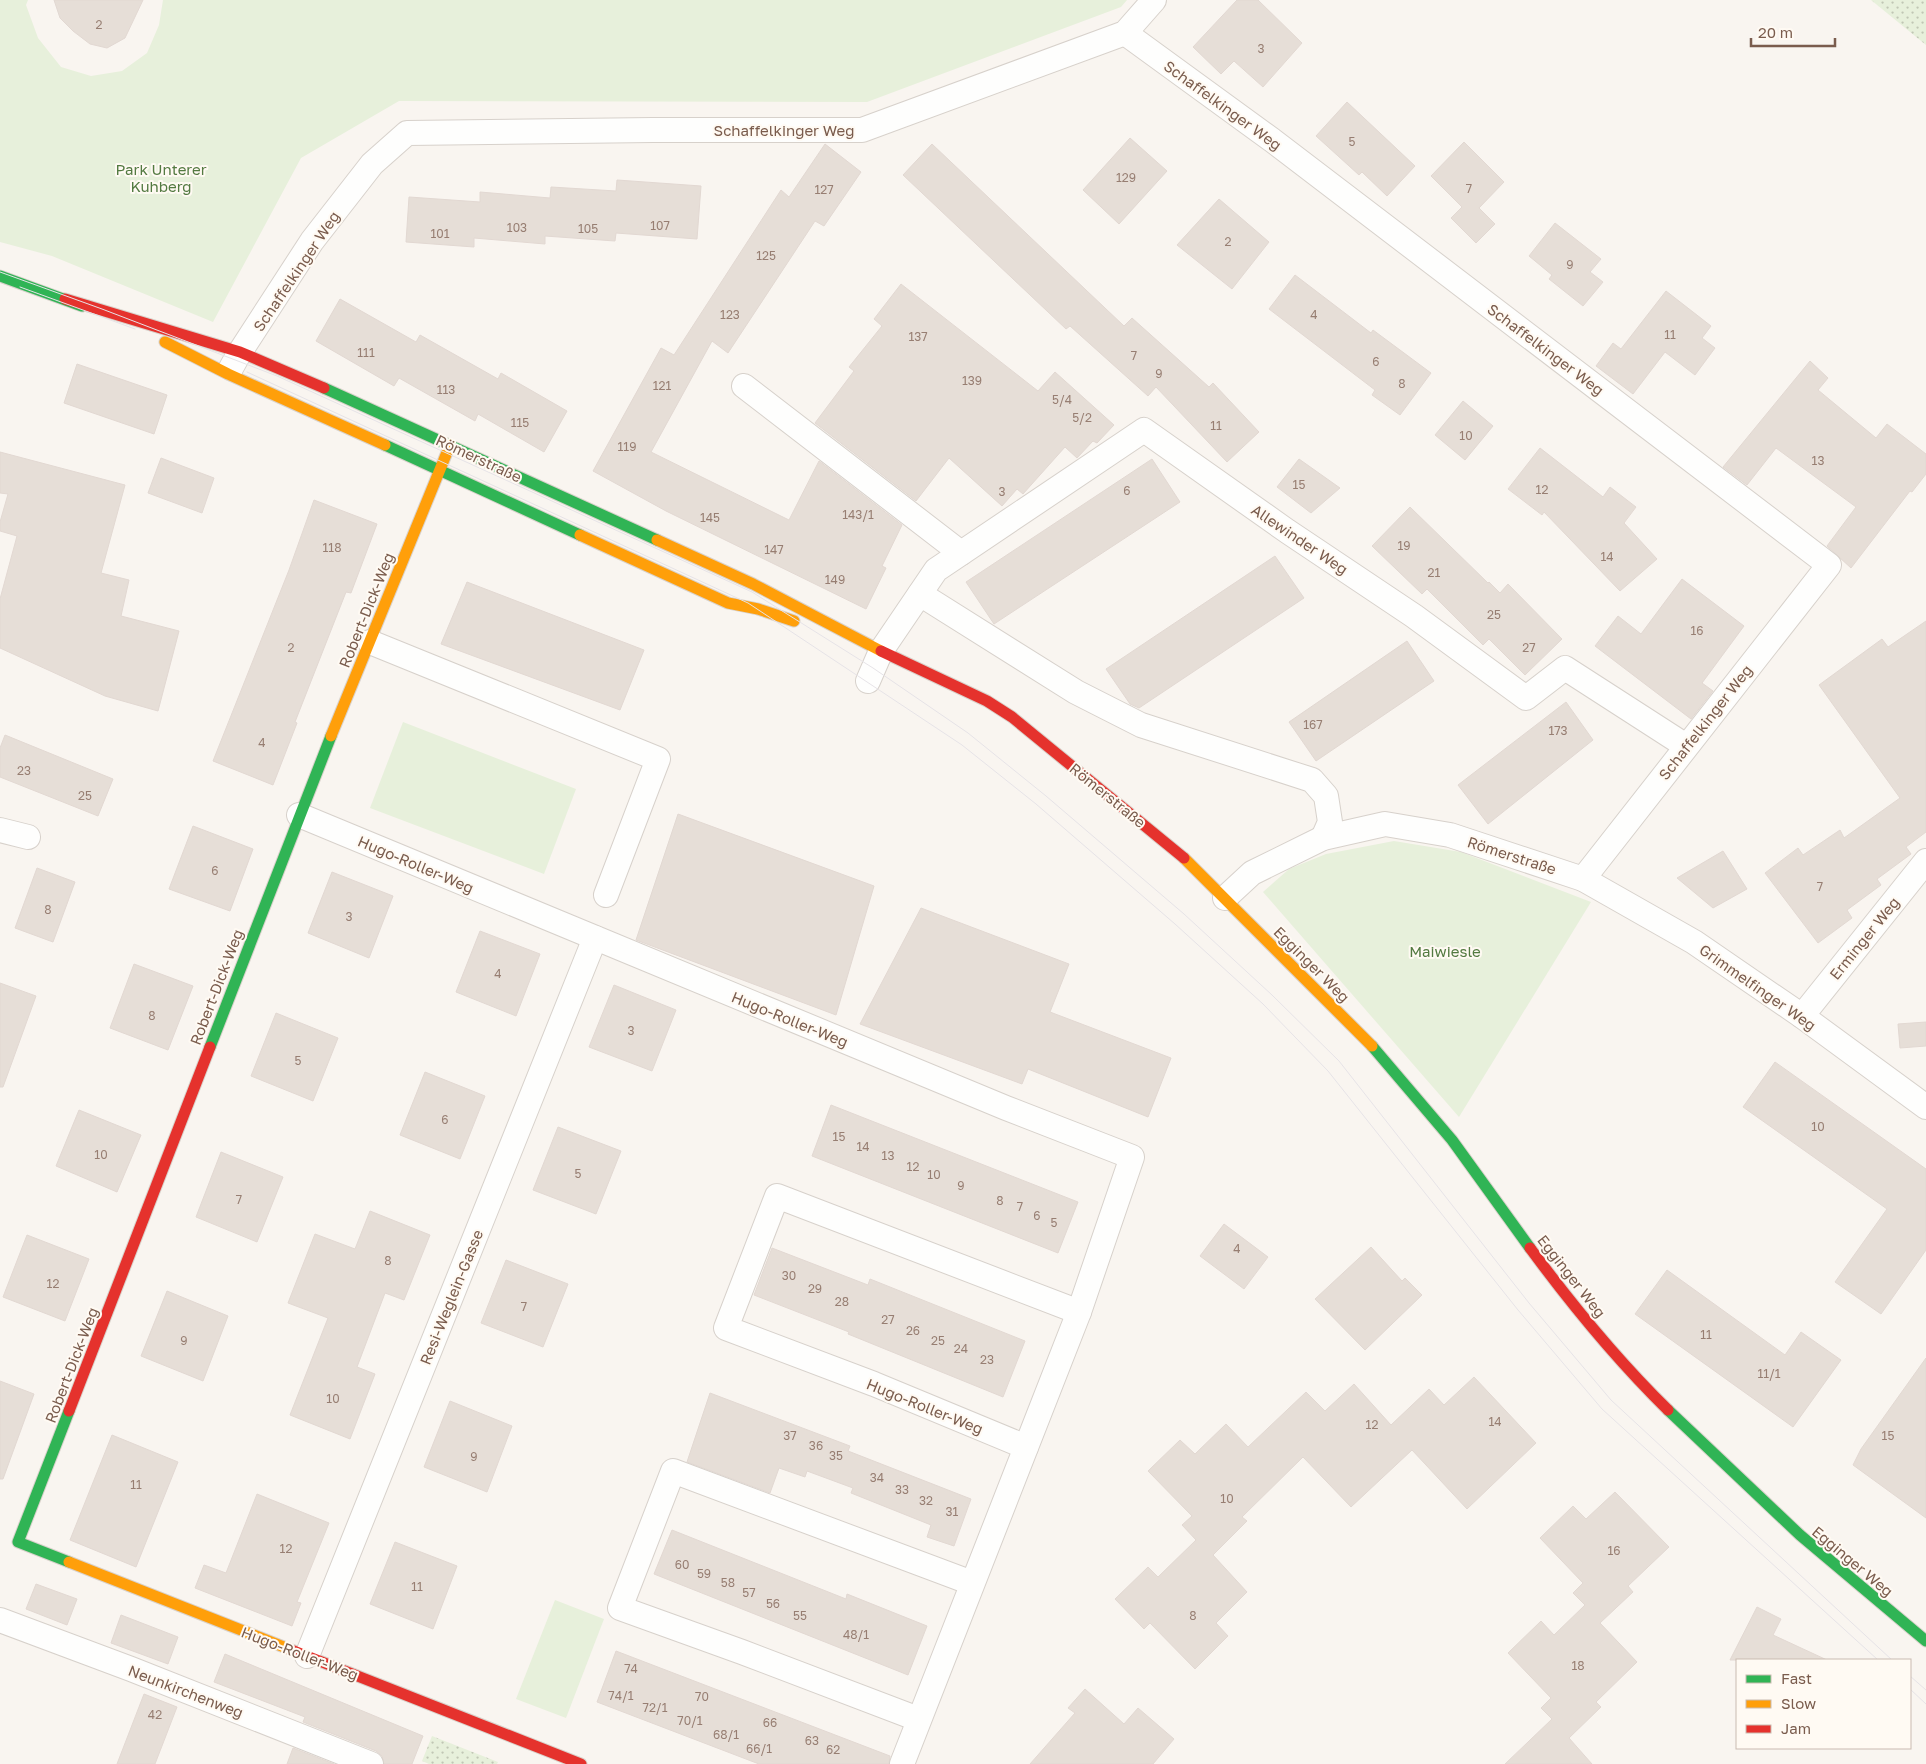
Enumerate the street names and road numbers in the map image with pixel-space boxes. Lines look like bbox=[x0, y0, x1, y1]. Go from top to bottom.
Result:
street label: Schaffelkinger Weg bbox=[1161, 56, 1285, 154]
street label: Schaffelkinger Weg bbox=[714, 121, 854, 139]
street label: Schaffelkinger Weg bbox=[249, 208, 343, 334]
street label: Schaffelkinger Weg bbox=[1484, 299, 1608, 399]
street label: Römerstraße bbox=[433, 430, 525, 486]
street label: Allewinder Weg bbox=[1248, 500, 1352, 578]
street label: Robert-Dick-Weg bbox=[335, 550, 397, 670]
street label: Schaffelkinger Weg bbox=[1655, 661, 1755, 783]
street label: Römerstraße bbox=[1066, 759, 1150, 831]
street label: Hugo-Roller-Weg bbox=[355, 831, 477, 897]
street label: Römerstraße bbox=[1465, 832, 1559, 878]
street label: Erminger Weg bbox=[1825, 893, 1903, 983]
street label: Egginger Weg bbox=[1270, 922, 1354, 1006]
street label: Robert-Dick-Weg bbox=[186, 927, 246, 1047]
street label: Grimmelfinger Weg bbox=[1696, 940, 1820, 1034]
street label: Hugo-Roller-Weg bbox=[729, 987, 851, 1051]
street label: Resi-Weglein-Gasse bbox=[416, 1227, 486, 1367]
street label: Egginger Weg bbox=[1534, 1231, 1610, 1321]
street label: Robert-Dick-Weg bbox=[41, 1305, 101, 1425]
street label: Hugo-Roller-Weg bbox=[864, 1374, 986, 1438]
street label: Egginger Weg bbox=[1809, 1522, 1897, 1600]
street label: Hugo-Roller-Weg bbox=[239, 1622, 361, 1684]
street label: Neunkirchenweg bbox=[126, 1661, 246, 1721]

